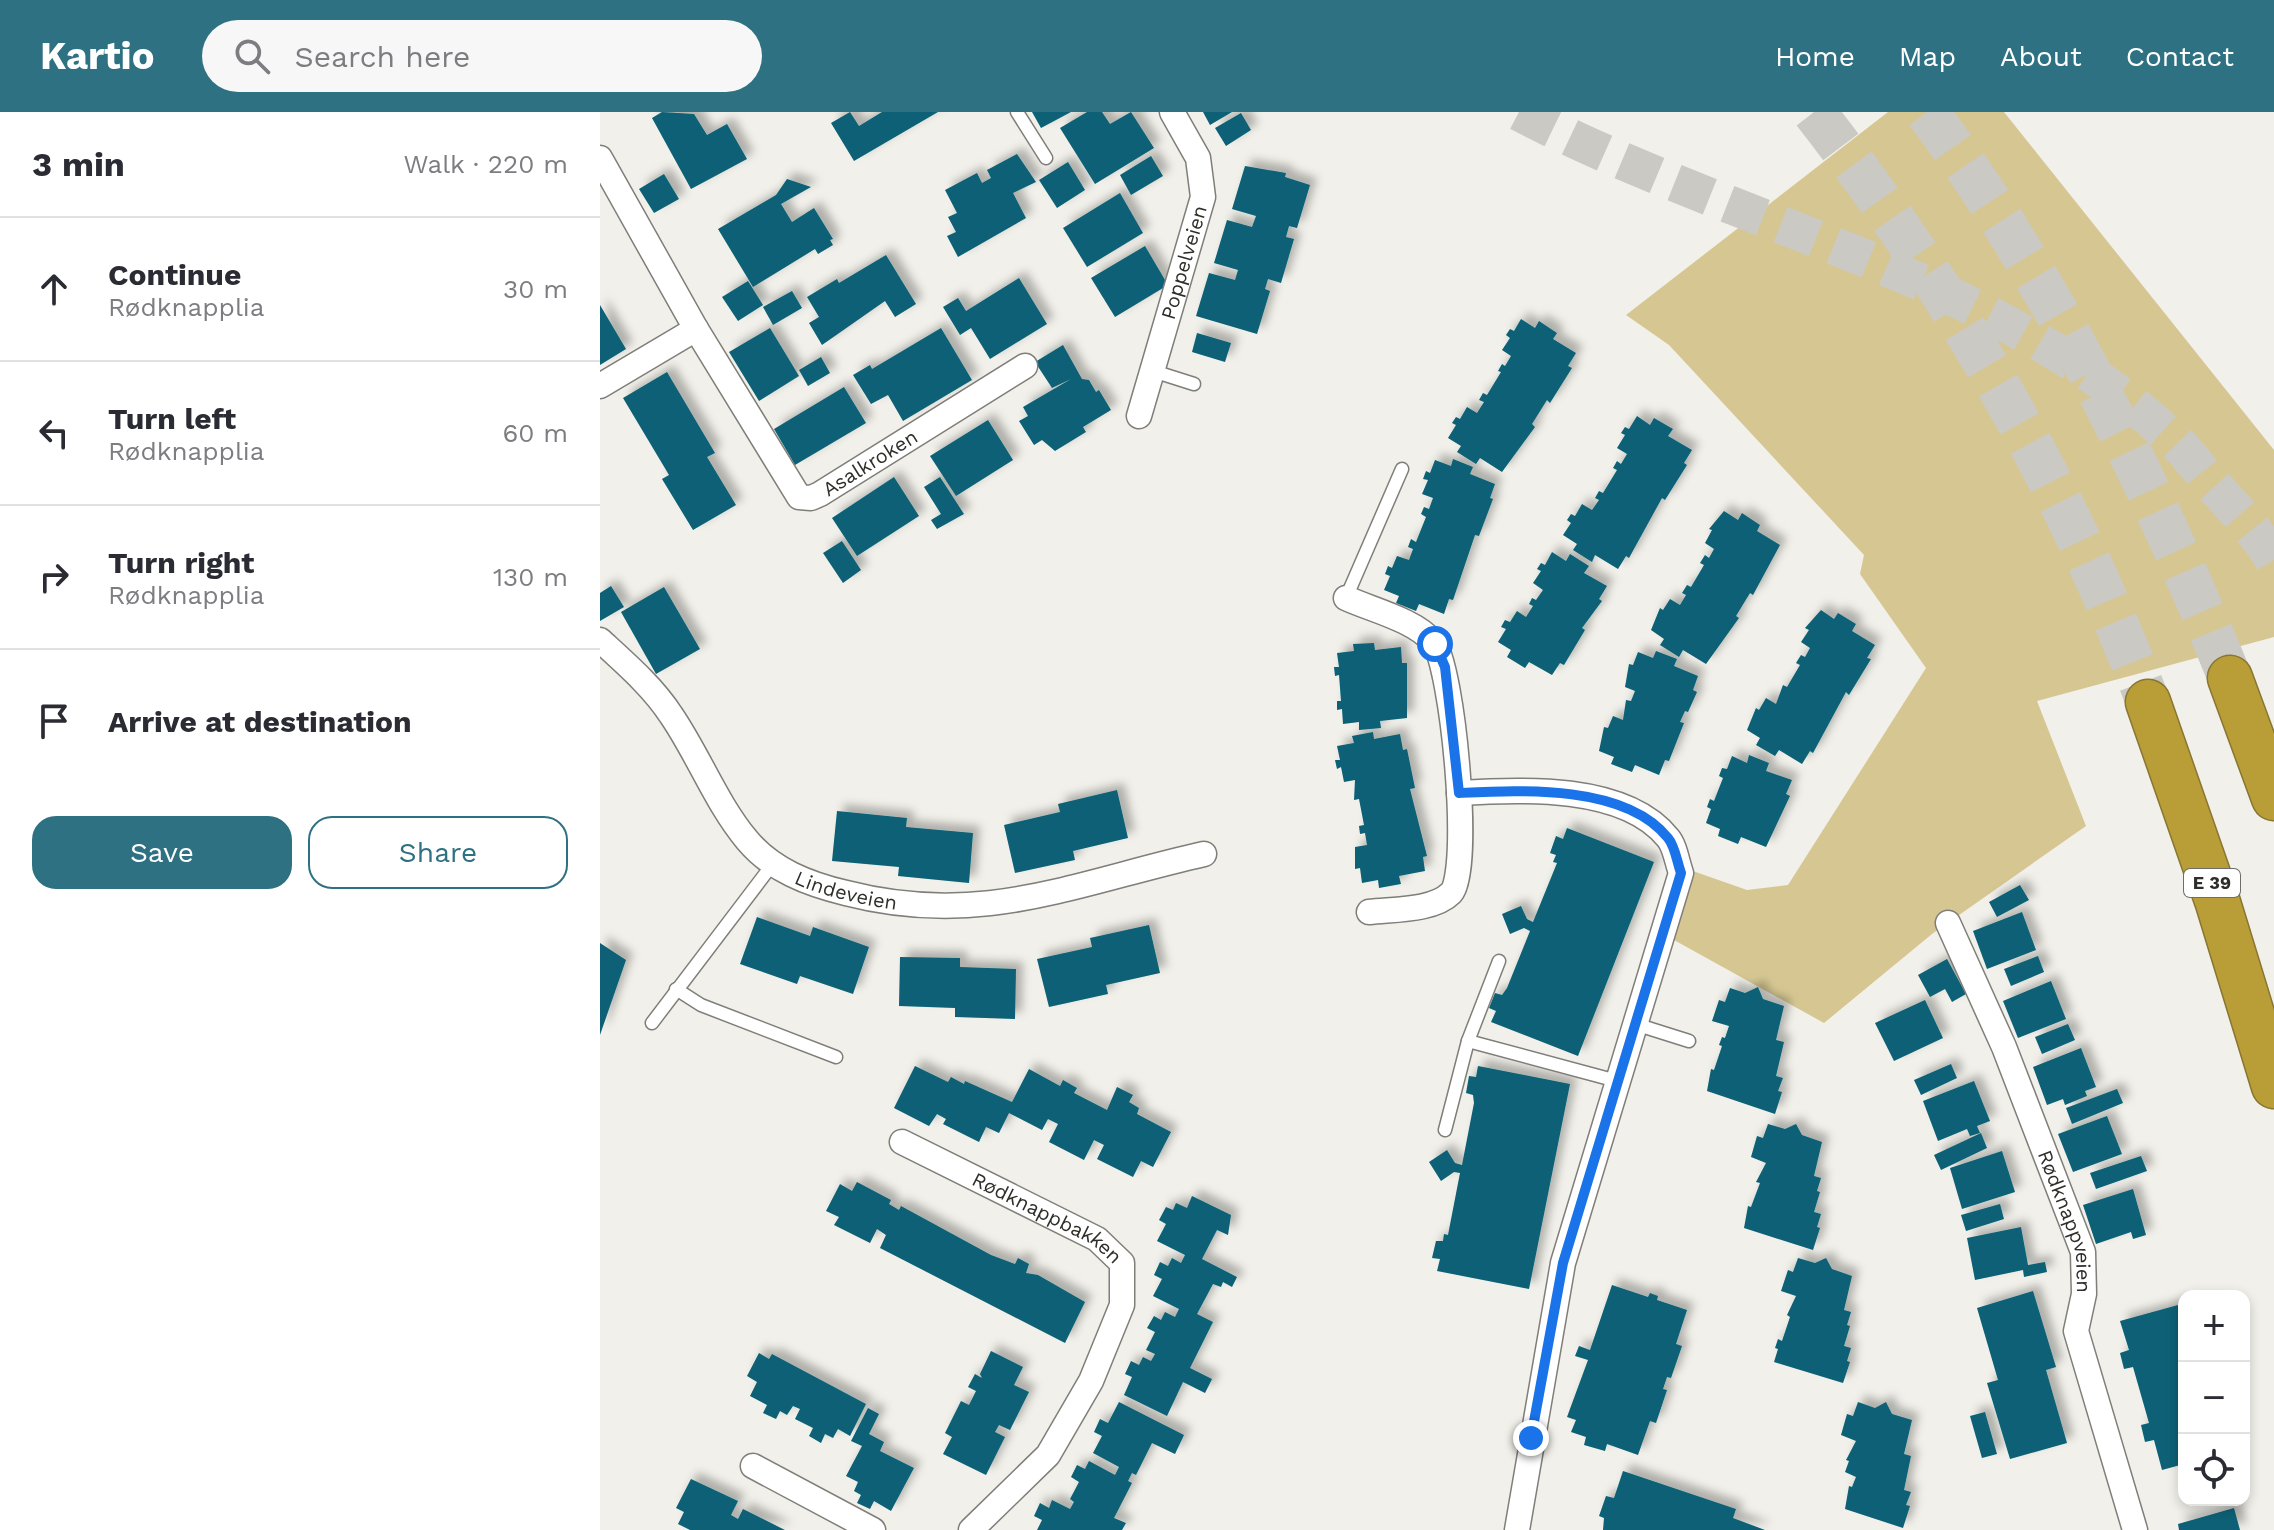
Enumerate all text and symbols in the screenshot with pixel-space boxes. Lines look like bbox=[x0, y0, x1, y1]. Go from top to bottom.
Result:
search box bbox=[202, 20, 762, 92]
text: Kartio bbox=[40, 34, 154, 78]
icon: search bbox=[230, 34, 274, 78]
text: Search here bbox=[294, 39, 470, 74]
text: Home bbox=[1775, 40, 1855, 73]
text: Map bbox=[1899, 40, 1956, 73]
text: About bbox=[2000, 40, 2082, 73]
text: Contact bbox=[2126, 40, 2234, 73]
text: 3 min bbox=[32, 144, 125, 184]
text: Walk · 220 m bbox=[403, 149, 568, 179]
street label: Poppelveien bbox=[1156, 203, 1212, 322]
text: Continue bbox=[108, 257, 241, 292]
icon: ahead bbox=[32, 267, 76, 311]
text: 30 m bbox=[503, 274, 568, 304]
text: Rødknapplia bbox=[108, 292, 265, 322]
text: Turn left bbox=[108, 401, 236, 436]
icon: left bbox=[32, 411, 76, 455]
text: 60 m bbox=[502, 418, 568, 448]
street label: Asalkroken bbox=[818, 424, 922, 501]
text: Rødknapplia bbox=[108, 436, 265, 466]
text: Turn right bbox=[108, 545, 254, 580]
icon: right bbox=[32, 555, 76, 599]
text: 130 m bbox=[493, 562, 568, 592]
text: Rødknapplia bbox=[108, 580, 265, 610]
route start bbox=[1417, 626, 1453, 662]
icon: arrive bbox=[32, 699, 76, 743]
text: Arrive at destination bbox=[108, 704, 412, 739]
button: Save bbox=[32, 816, 292, 889]
button: Share bbox=[308, 816, 568, 889]
street label: Lindeveien bbox=[791, 866, 899, 915]
road number: E 39 bbox=[2184, 869, 2240, 897]
street label: Rødknappveien bbox=[2033, 1147, 2096, 1293]
street label: Rødknappbakken bbox=[968, 1167, 1127, 1269]
map controls bbox=[2178, 1290, 2250, 1506]
button: + bbox=[2178, 1290, 2250, 1362]
button: − bbox=[2178, 1362, 2250, 1434]
route end bbox=[1513, 1420, 1549, 1456]
button: locate bbox=[2178, 1434, 2250, 1506]

